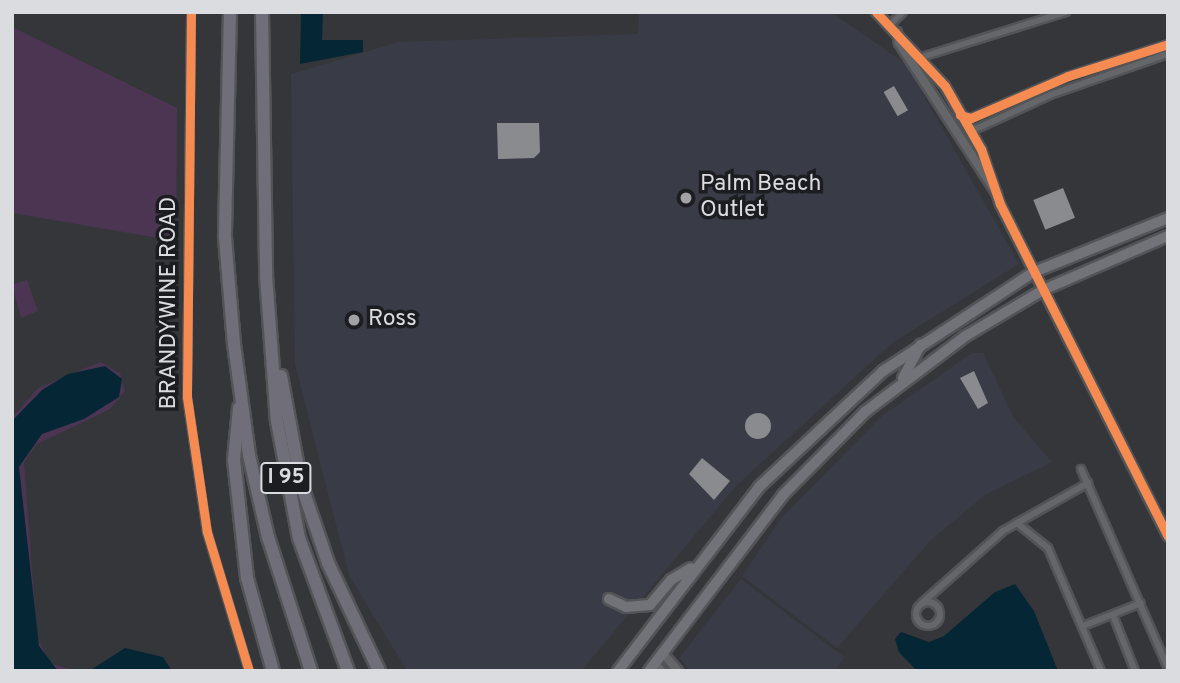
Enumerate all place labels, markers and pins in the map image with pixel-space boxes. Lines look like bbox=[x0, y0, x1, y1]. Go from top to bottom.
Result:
place label: Palm Beach Outlet bbox=[700, 171, 821, 225]
marker: Palm Beach Outlet bbox=[678, 190, 694, 206]
place label: Ross bbox=[368, 306, 417, 334]
marker: Ross bbox=[346, 312, 362, 328]

